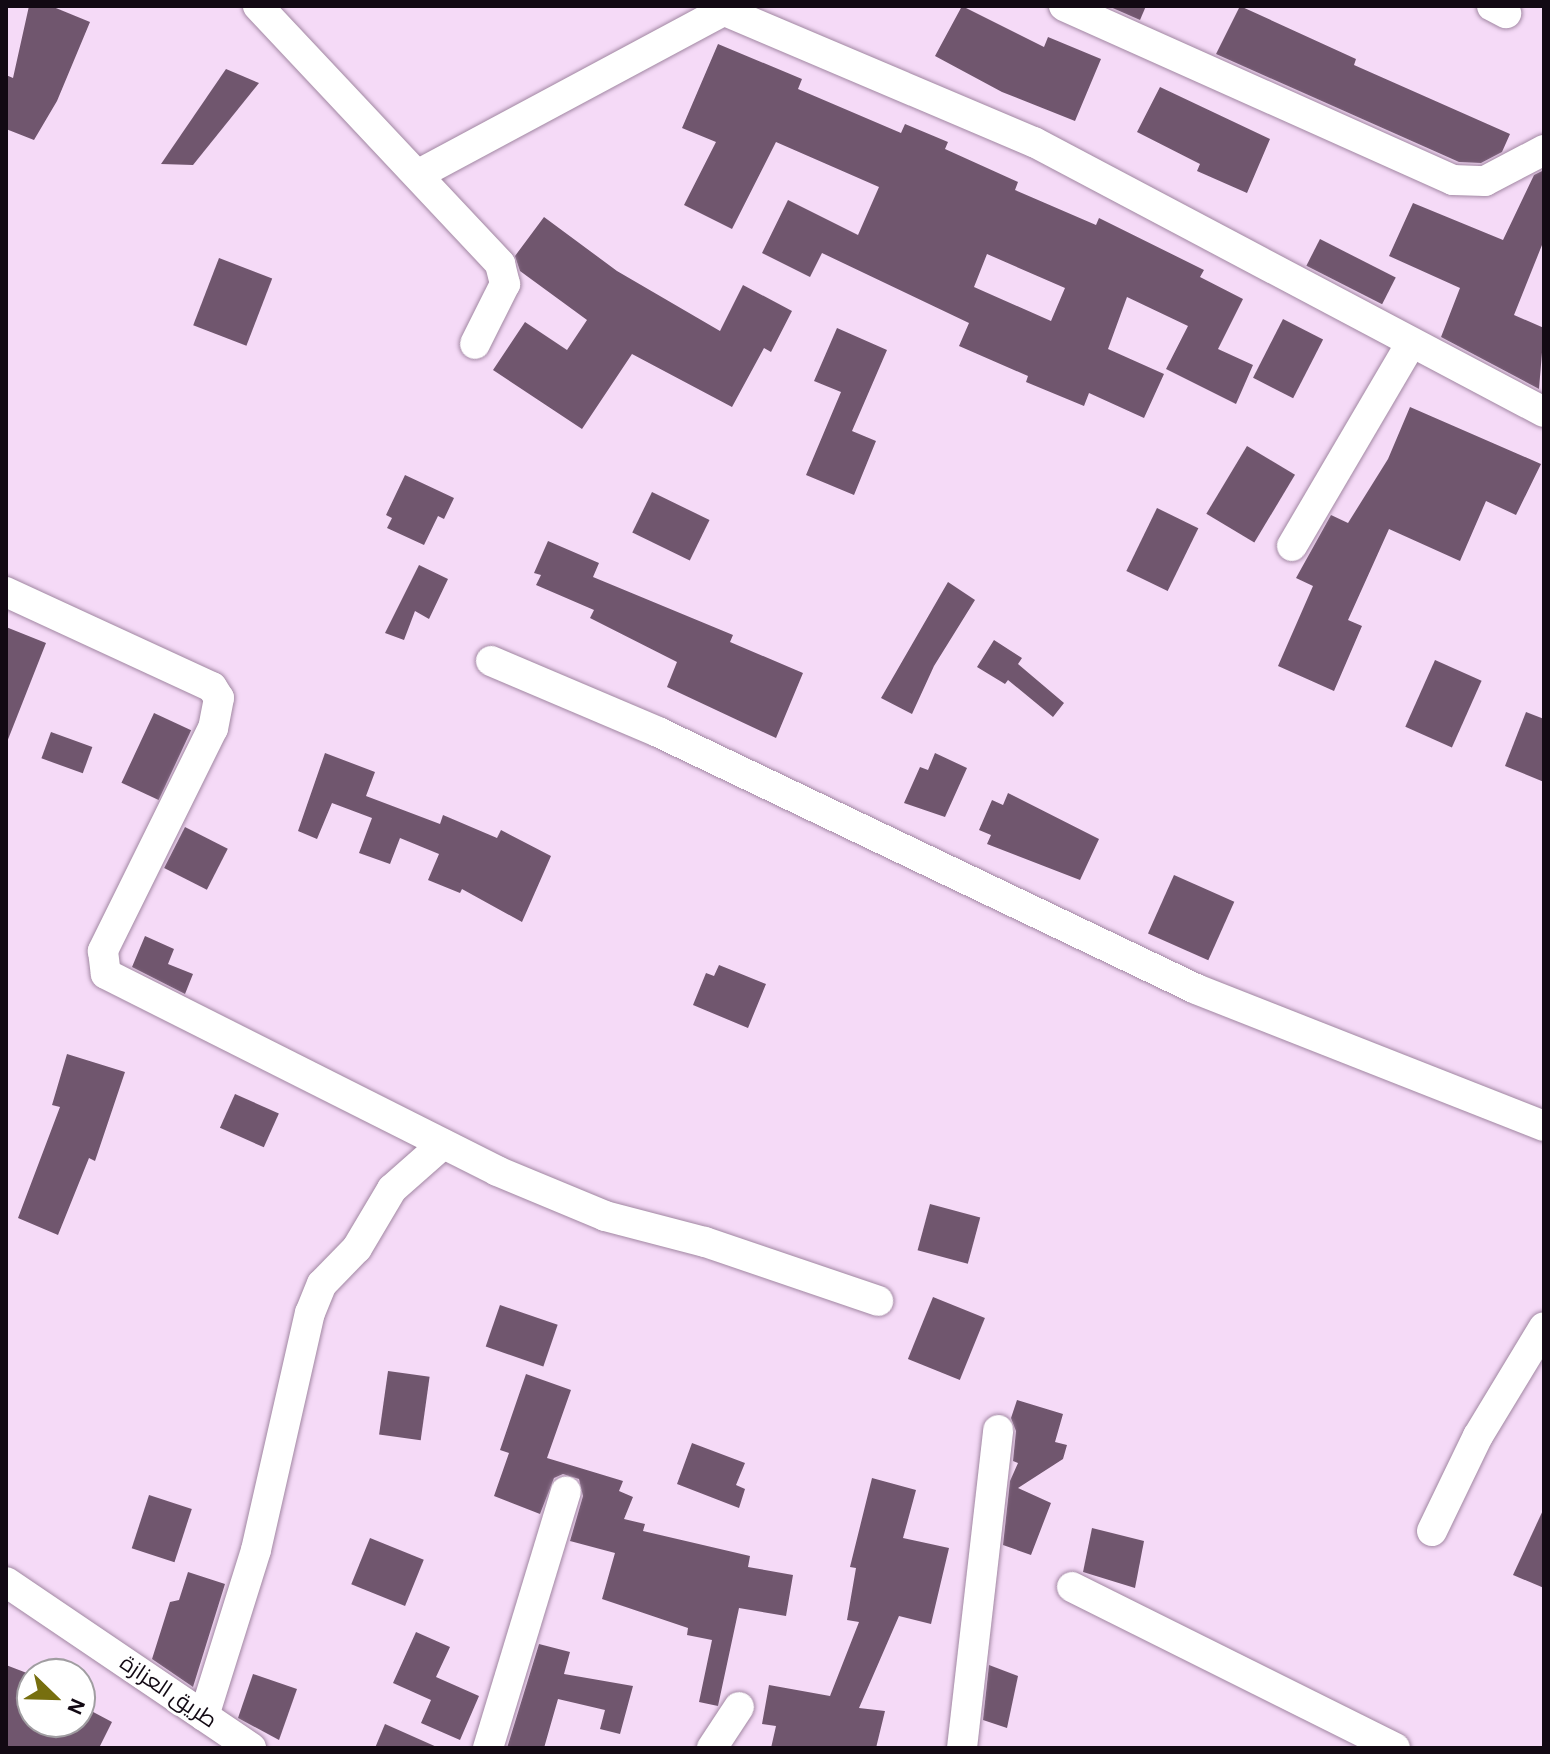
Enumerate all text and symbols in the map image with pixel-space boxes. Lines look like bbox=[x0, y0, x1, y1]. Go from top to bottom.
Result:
street label: طريق العزازة bbox=[115, 1650, 221, 1734]
north arrow bbox=[16, 1658, 96, 1738]
text: N bbox=[63, 1695, 89, 1718]

